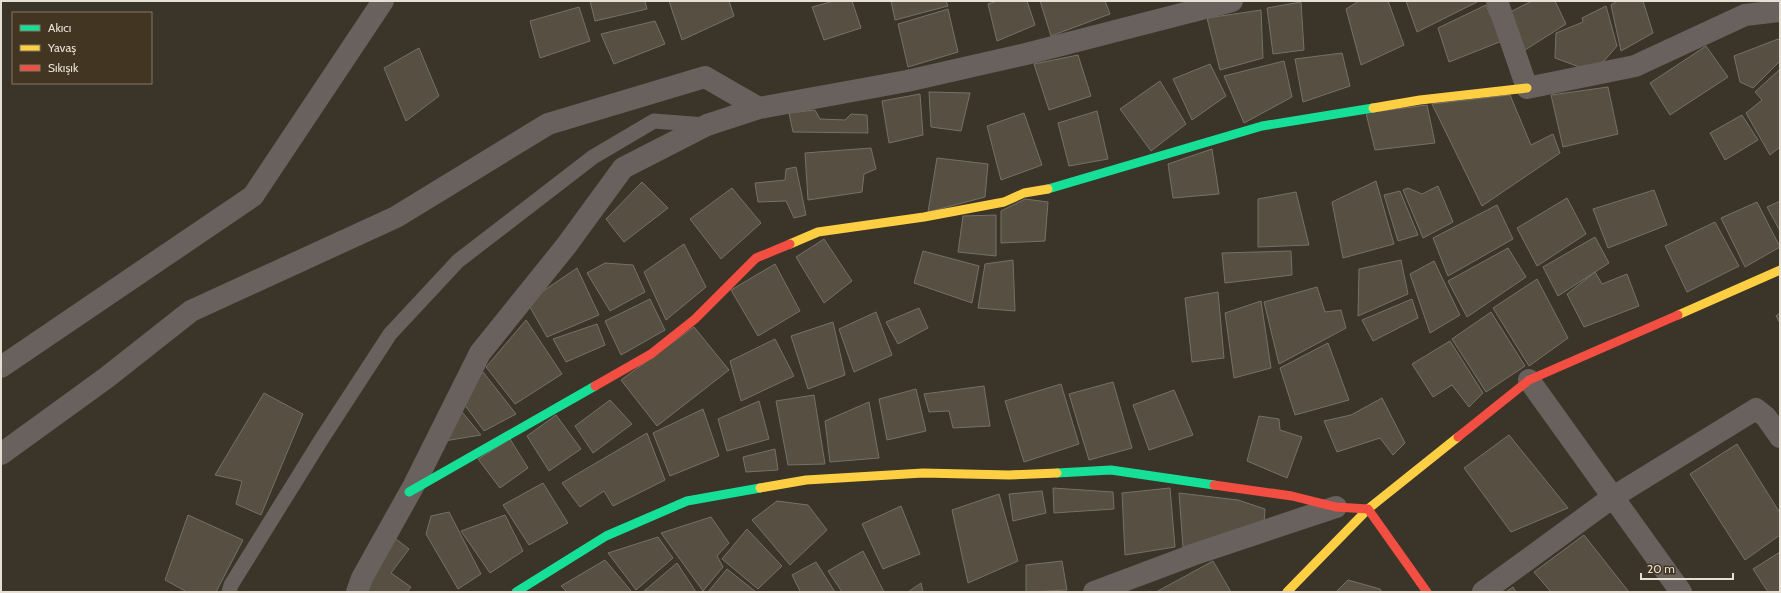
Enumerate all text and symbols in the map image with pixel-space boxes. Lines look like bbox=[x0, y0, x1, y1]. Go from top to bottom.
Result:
legend bbox=[12, 12, 152, 84]
text: Akıcı bbox=[48, 20, 71, 35]
text: Yavaş bbox=[47, 40, 76, 55]
text: Sıkışık bbox=[48, 60, 79, 75]
scale bar bbox=[1641, 555, 1733, 581]
text: 20 m bbox=[1647, 561, 1675, 576]

